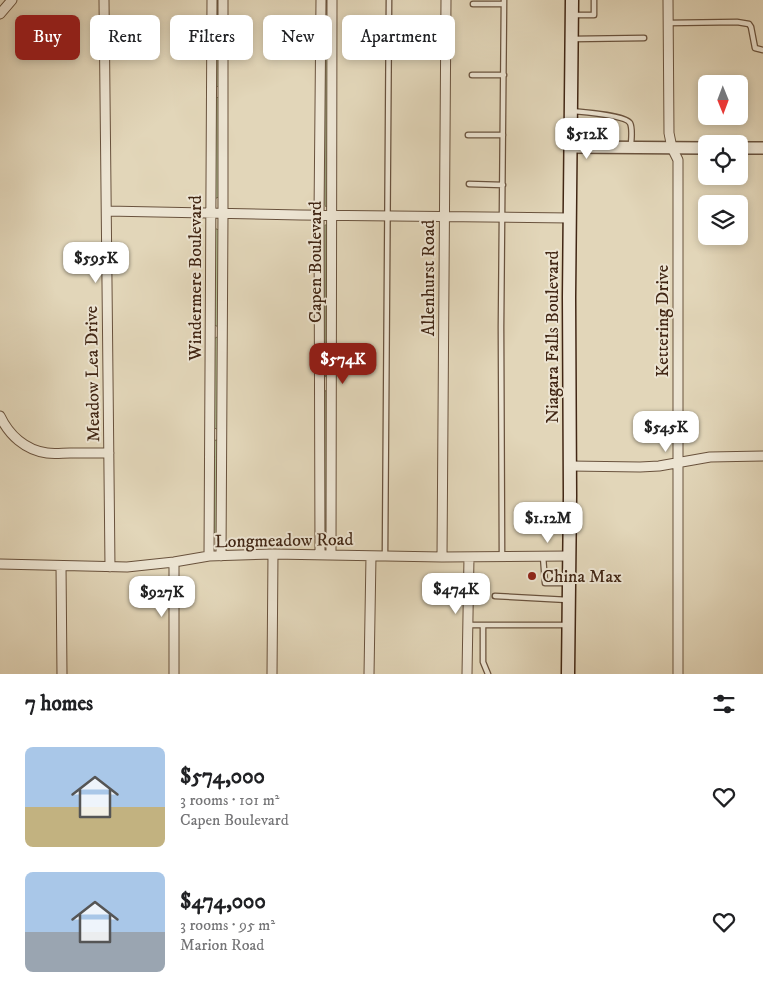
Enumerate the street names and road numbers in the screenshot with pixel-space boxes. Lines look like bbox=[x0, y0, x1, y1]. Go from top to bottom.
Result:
street label: Windermere Boulevard bbox=[185, 195, 207, 362]
street label: Capen Boulevard bbox=[305, 201, 327, 323]
street label: Allenhurst Road bbox=[418, 220, 440, 336]
street label: Niagara Falls Boulevard bbox=[542, 251, 564, 423]
street label: Kettering Drive bbox=[652, 265, 674, 377]
street label: Meadow Lea Drive bbox=[81, 306, 105, 442]
street label: Longmeadow Road bbox=[214, 529, 354, 553]

